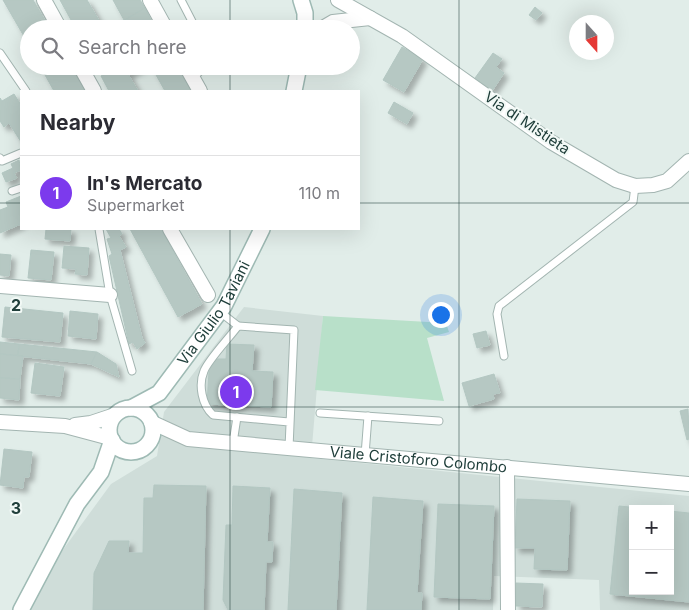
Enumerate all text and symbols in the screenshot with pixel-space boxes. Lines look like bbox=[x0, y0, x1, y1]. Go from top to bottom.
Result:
north arrow bbox=[569, 15, 614, 60]
search box bbox=[20, 20, 360, 75]
icon: search bbox=[38, 34, 66, 62]
text: Search here bbox=[78, 36, 187, 59]
street label: Via di Mistieta bbox=[481, 87, 574, 158]
text: Nearby bbox=[40, 110, 115, 135]
text: In's Mercato bbox=[87, 172, 202, 195]
text: 1 bbox=[53, 183, 59, 203]
text: 110 m bbox=[298, 183, 340, 203]
text: Supermarket bbox=[87, 195, 184, 215]
street label: Via Giulio Taviani bbox=[173, 258, 254, 369]
text: 2 bbox=[11, 295, 21, 315]
your location bbox=[428, 302, 454, 328]
pin: 1 bbox=[220, 373, 252, 411]
street label: Viale Cristoforo Colombo bbox=[329, 442, 508, 477]
text: 3 bbox=[11, 498, 21, 518]
map controls bbox=[629, 505, 674, 595]
button: + bbox=[629, 505, 674, 550]
button: − bbox=[629, 550, 674, 595]

